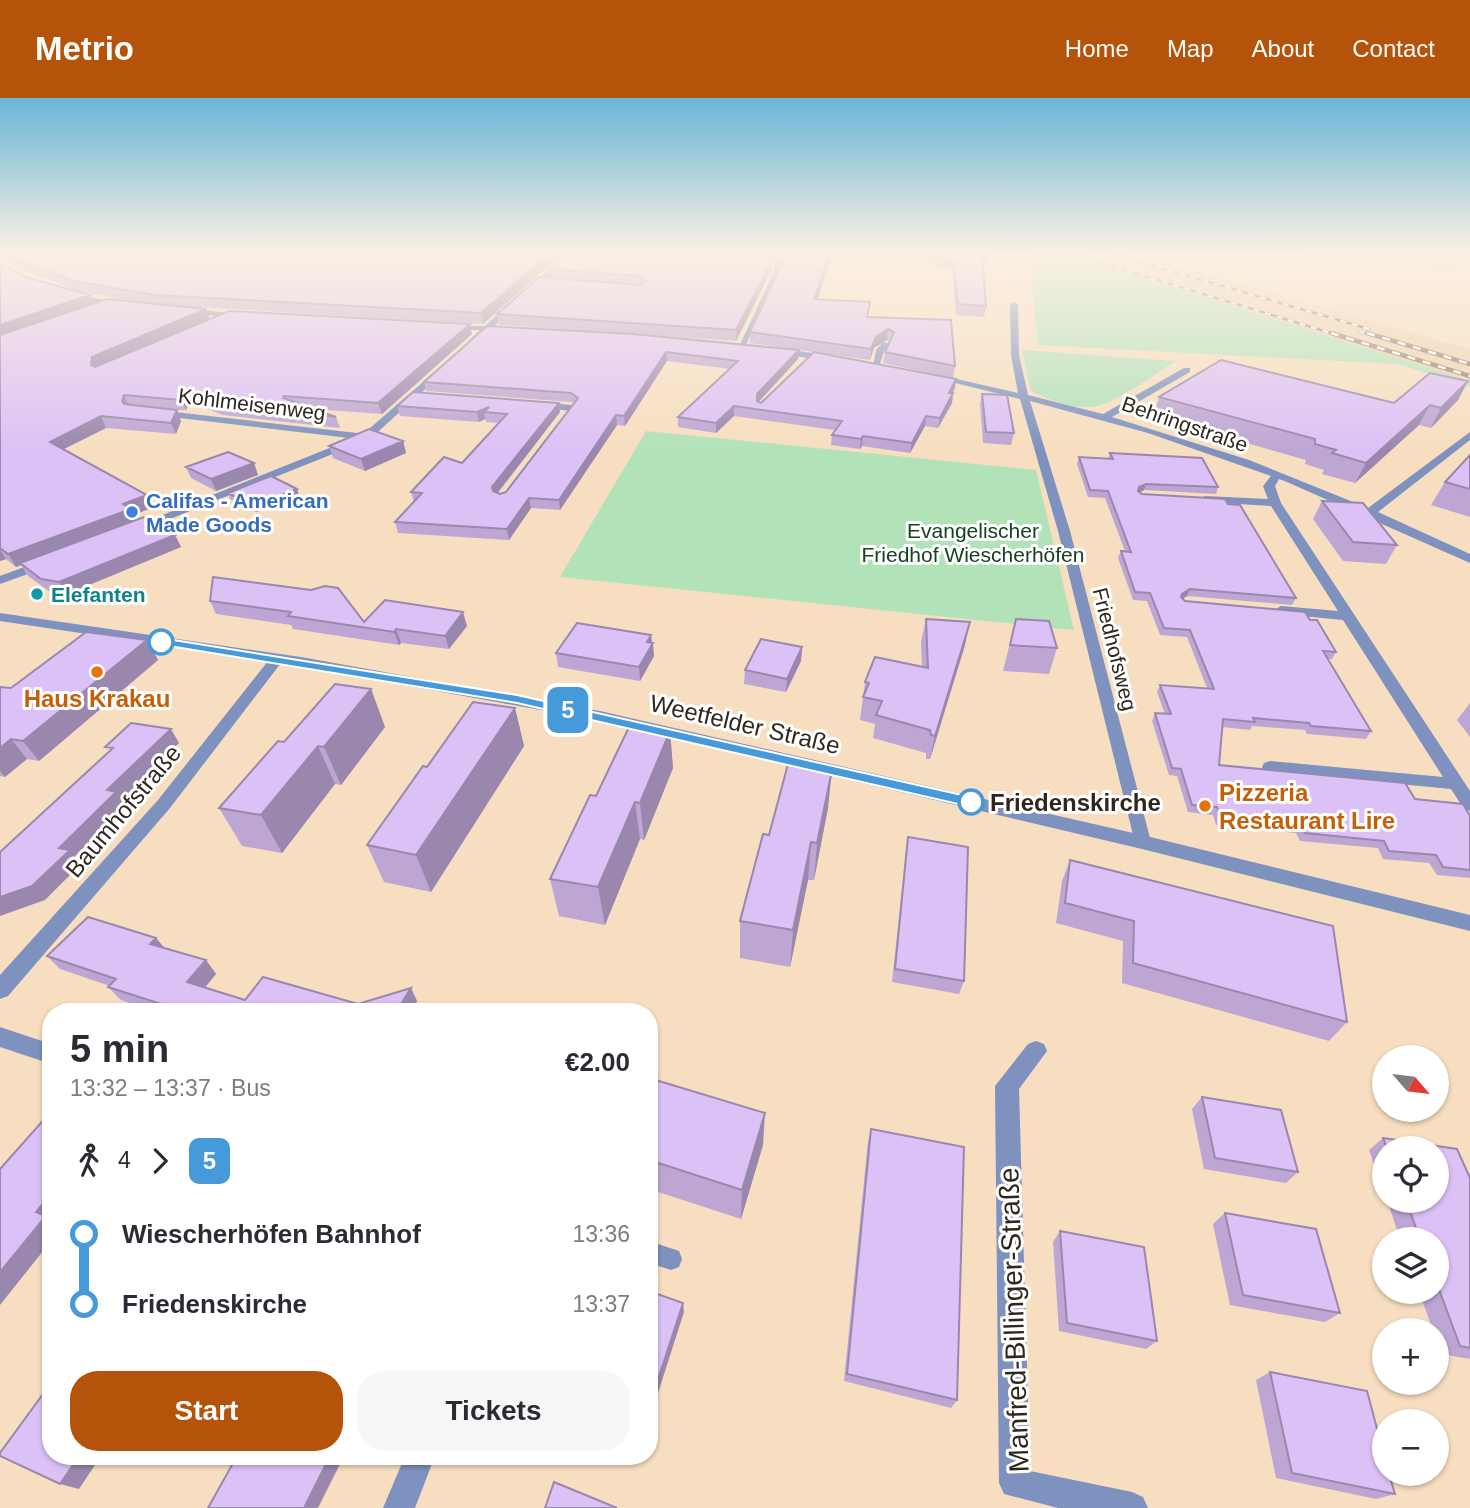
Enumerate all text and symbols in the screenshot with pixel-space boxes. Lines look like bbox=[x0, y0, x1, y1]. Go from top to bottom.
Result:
text: Metrio bbox=[35, 30, 134, 67]
text: Home bbox=[1065, 35, 1129, 62]
text: Map bbox=[1167, 35, 1214, 62]
text: About bbox=[1252, 35, 1314, 62]
text: Contact bbox=[1352, 35, 1435, 62]
street label: Kohlmeisenweg bbox=[177, 384, 327, 424]
street label: Behringstraße bbox=[1119, 392, 1251, 456]
place label: Califas - American Made Goods bbox=[146, 489, 328, 536]
marker: Califas - American Made Goods bbox=[124, 504, 140, 520]
park label: Evangelischer Friedhof Wiescherhöfen bbox=[862, 519, 1084, 566]
place label: Elefanten bbox=[51, 583, 146, 606]
street label: Friedhofsweg bbox=[1089, 585, 1141, 713]
marker: Elefanten bbox=[29, 586, 45, 602]
unlabelled marker bbox=[148, 629, 174, 655]
marker: Haus Krakau bbox=[89, 664, 105, 680]
place label: Haus Krakau bbox=[24, 685, 170, 712]
line badge: 5 bbox=[545, 687, 591, 733]
street label: Weetfelder Straße bbox=[647, 689, 843, 759]
text: 5 bbox=[561, 696, 575, 723]
street label: Baumhofstraße bbox=[60, 739, 186, 883]
place label: Pizzeria Restaurant Lire bbox=[1219, 779, 1395, 834]
marker: Friedenskirche bbox=[958, 789, 984, 815]
place label: Friedenskirche bbox=[990, 789, 1161, 816]
marker: Pizzeria Restaurant Lire bbox=[1197, 798, 1213, 814]
text: 5 min bbox=[70, 1028, 169, 1070]
north arrow bbox=[1372, 1045, 1449, 1122]
map controls bbox=[1372, 1045, 1449, 1486]
text: €2.00 bbox=[565, 1047, 630, 1077]
text: 13:32 – 13:37 · Bus bbox=[70, 1075, 271, 1101]
button: locate bbox=[1372, 1136, 1449, 1213]
icon: walk bbox=[70, 1142, 108, 1180]
icon: forward bbox=[141, 1142, 179, 1180]
text: 4 bbox=[118, 1147, 131, 1173]
text: 5 bbox=[203, 1147, 216, 1174]
street label: Manfred-Billinger-Straße bbox=[993, 1167, 1035, 1473]
text: Wiescherhöfen Bahnhof bbox=[122, 1219, 421, 1249]
text: 13:36 bbox=[572, 1221, 630, 1247]
button: layers bbox=[1372, 1227, 1449, 1304]
text: Friedenskirche bbox=[122, 1289, 307, 1319]
text: 13:37 bbox=[572, 1291, 630, 1317]
button: + bbox=[1372, 1318, 1449, 1395]
button: Start bbox=[70, 1371, 343, 1451]
button: Tickets bbox=[357, 1371, 630, 1451]
button: − bbox=[1372, 1409, 1449, 1486]

